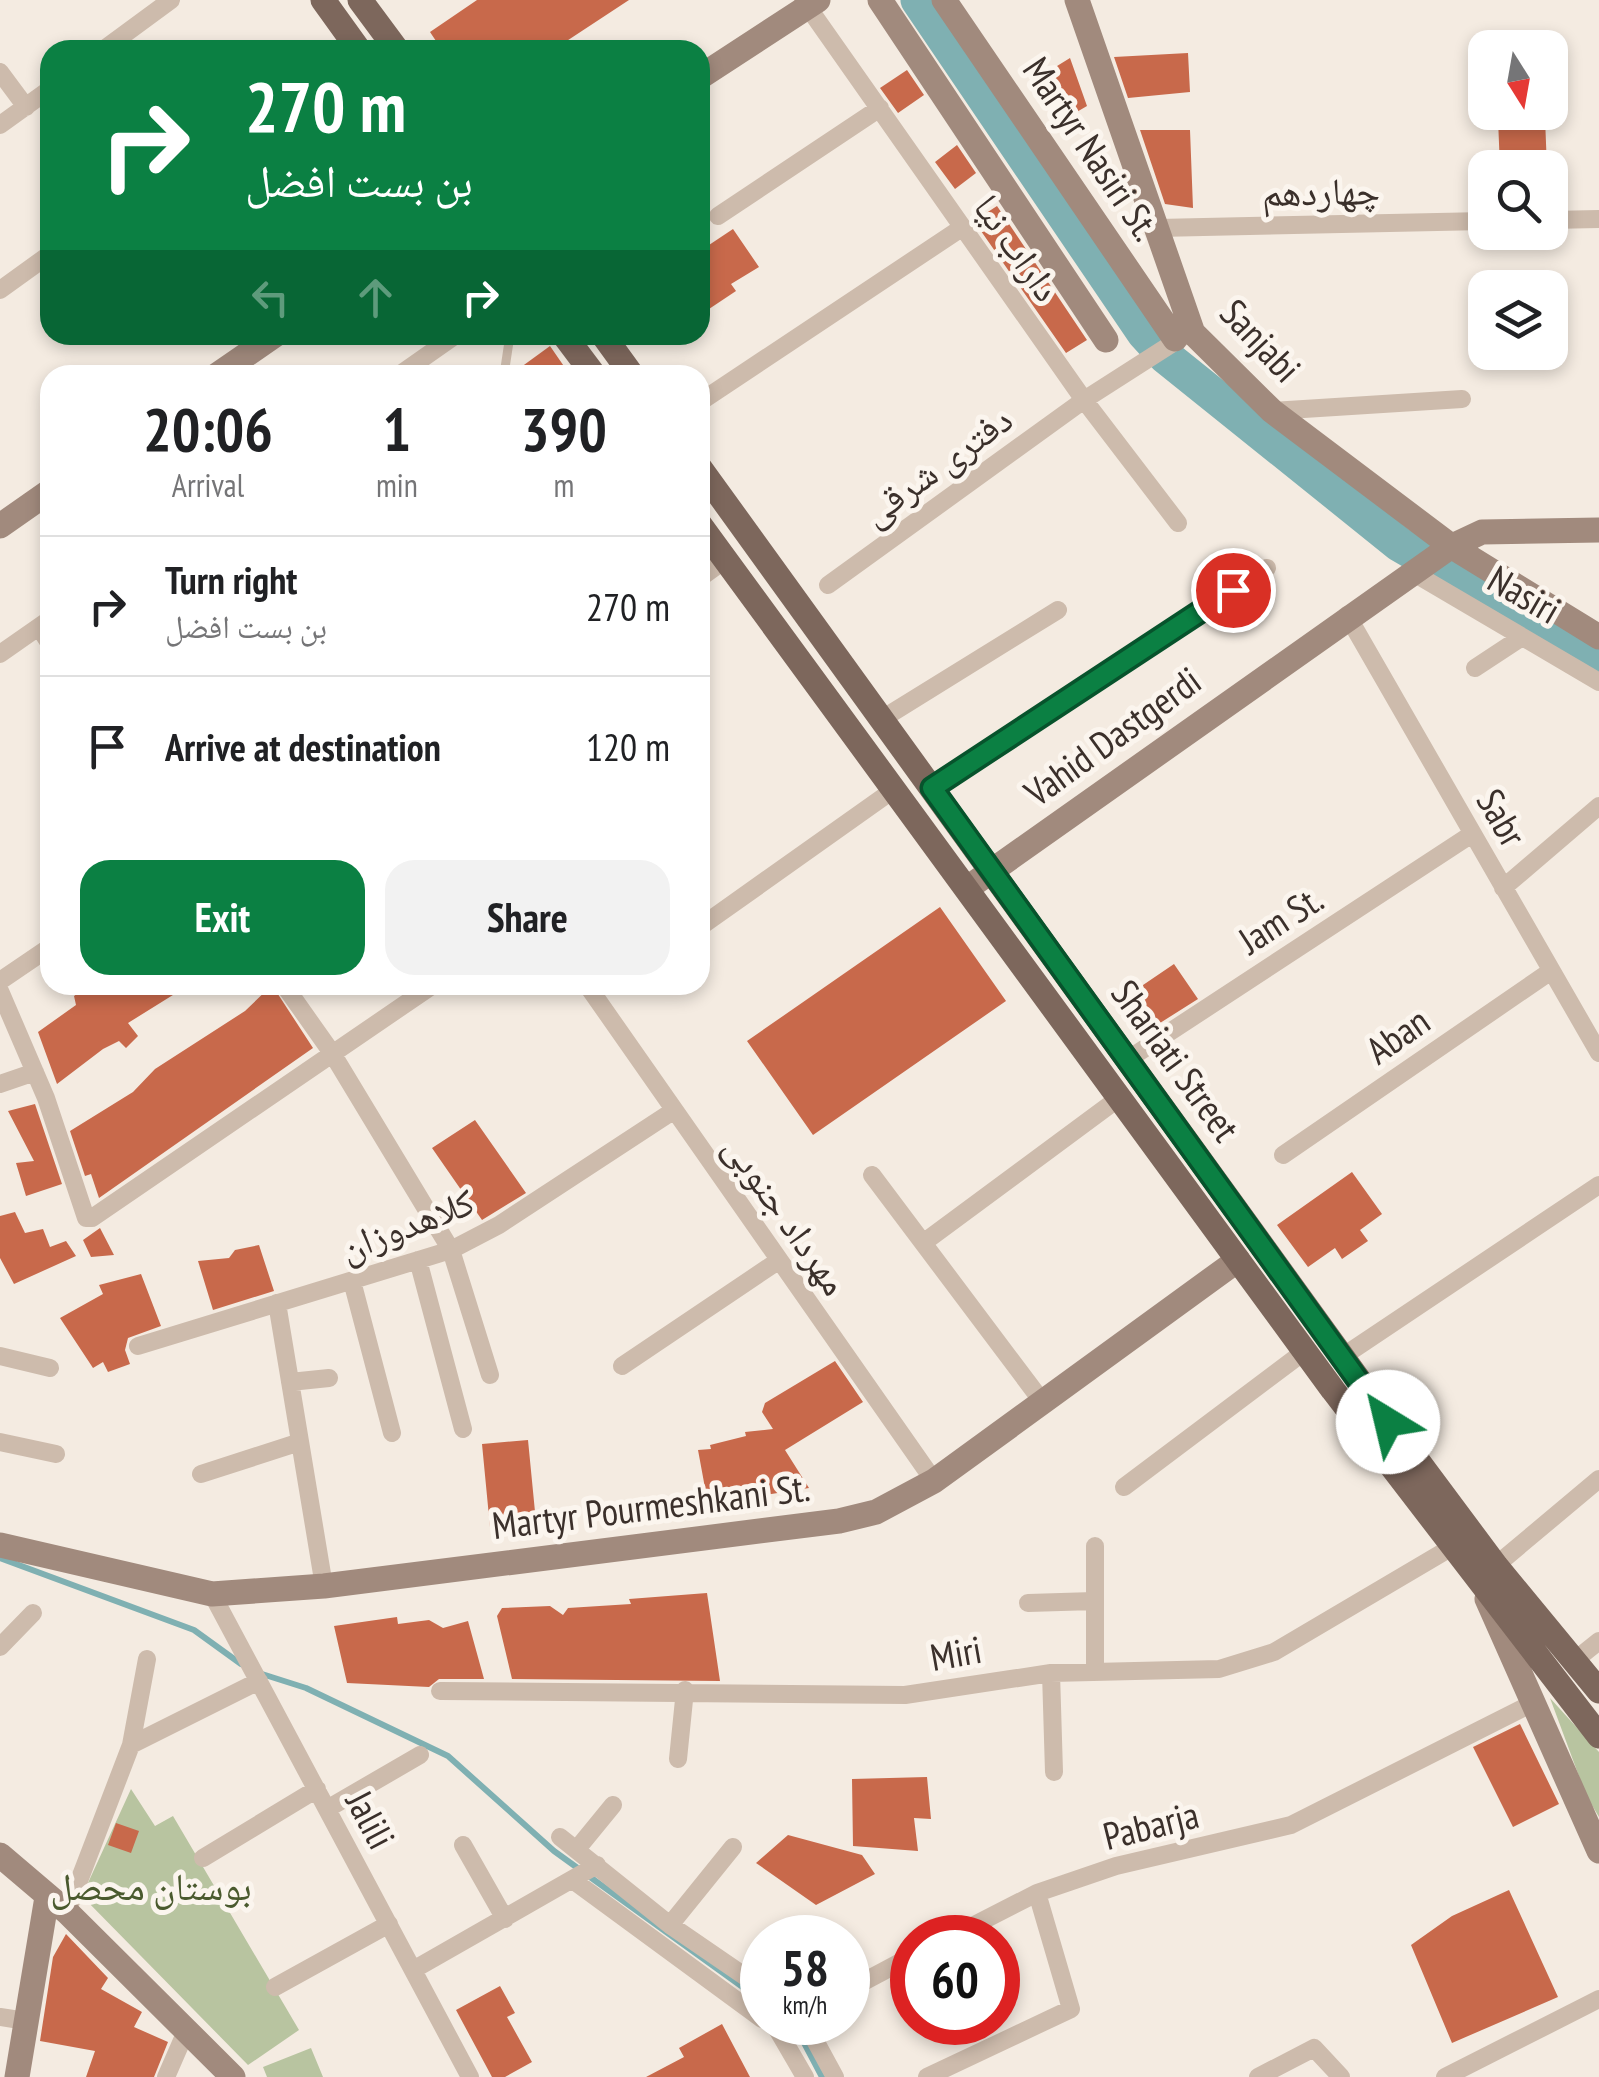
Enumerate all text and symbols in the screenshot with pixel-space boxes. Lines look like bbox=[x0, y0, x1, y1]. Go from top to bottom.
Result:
north arrow bbox=[1468, 30, 1568, 130]
map controls bbox=[1468, 30, 1568, 370]
street label: Martyr Nasiri St. bbox=[1013, 47, 1171, 249]
text: 270 m bbox=[245, 61, 406, 151]
icon: right bbox=[80, 80, 210, 210]
button: search bbox=[1468, 150, 1568, 250]
text: بن بست افضل bbox=[245, 151, 473, 209]
street label: چهاردهم bbox=[1262, 165, 1380, 218]
street label: داراب نیا bbox=[964, 184, 1073, 310]
icon: left bbox=[243, 270, 298, 325]
icon: ahead bbox=[348, 270, 403, 325]
icon: right bbox=[453, 270, 508, 325]
button: layers bbox=[1468, 270, 1568, 370]
street label: Sanjabi bbox=[1210, 288, 1312, 392]
text: 20:06 bbox=[143, 390, 273, 468]
text: 1 bbox=[383, 390, 411, 468]
text: 390 bbox=[521, 390, 607, 468]
street label: دفتری شرقی bbox=[851, 394, 1021, 536]
text: Arrival bbox=[172, 464, 244, 506]
text: min bbox=[376, 464, 418, 506]
text: m bbox=[553, 464, 574, 506]
pin bbox=[1191, 548, 1276, 633]
street label: Nasiri bbox=[1480, 554, 1570, 634]
text: Turn right bbox=[165, 555, 297, 604]
icon: arrive bbox=[1206, 563, 1261, 618]
icon: right bbox=[80, 579, 135, 634]
text: 270 m bbox=[586, 582, 670, 631]
text: بن بست افضل bbox=[165, 605, 327, 647]
street label: Vahid Dastgerdi bbox=[1014, 655, 1210, 817]
icon: arrive bbox=[80, 719, 135, 774]
text: Arrive at destination bbox=[165, 722, 441, 771]
text: 120 m bbox=[586, 722, 670, 771]
street label: Sabr bbox=[1466, 780, 1538, 855]
button: Exit bbox=[80, 860, 365, 975]
button: Share bbox=[385, 860, 670, 975]
street label: Jam St. bbox=[1228, 874, 1332, 965]
street label: Shariati Street bbox=[1101, 970, 1251, 1151]
street label: Aban bbox=[1356, 996, 1438, 1074]
street label: مهرداد جنوبی bbox=[714, 1124, 860, 1304]
street label: کلاهدوزان bbox=[332, 1176, 481, 1272]
position arrow bbox=[1336, 1370, 1440, 1474]
street label: Martyr Pourmeshkani St. bbox=[489, 1462, 812, 1549]
street label: Miri bbox=[926, 1624, 985, 1681]
street label: Jalili bbox=[335, 1781, 407, 1857]
street label: Pabarja bbox=[1098, 1789, 1204, 1860]
park label: بوستان محصل bbox=[50, 1861, 252, 1910]
speed limit sign: 60 bbox=[890, 1915, 1020, 2045]
text: 58 bbox=[781, 1935, 829, 2000]
text: km/h bbox=[783, 1989, 827, 2021]

